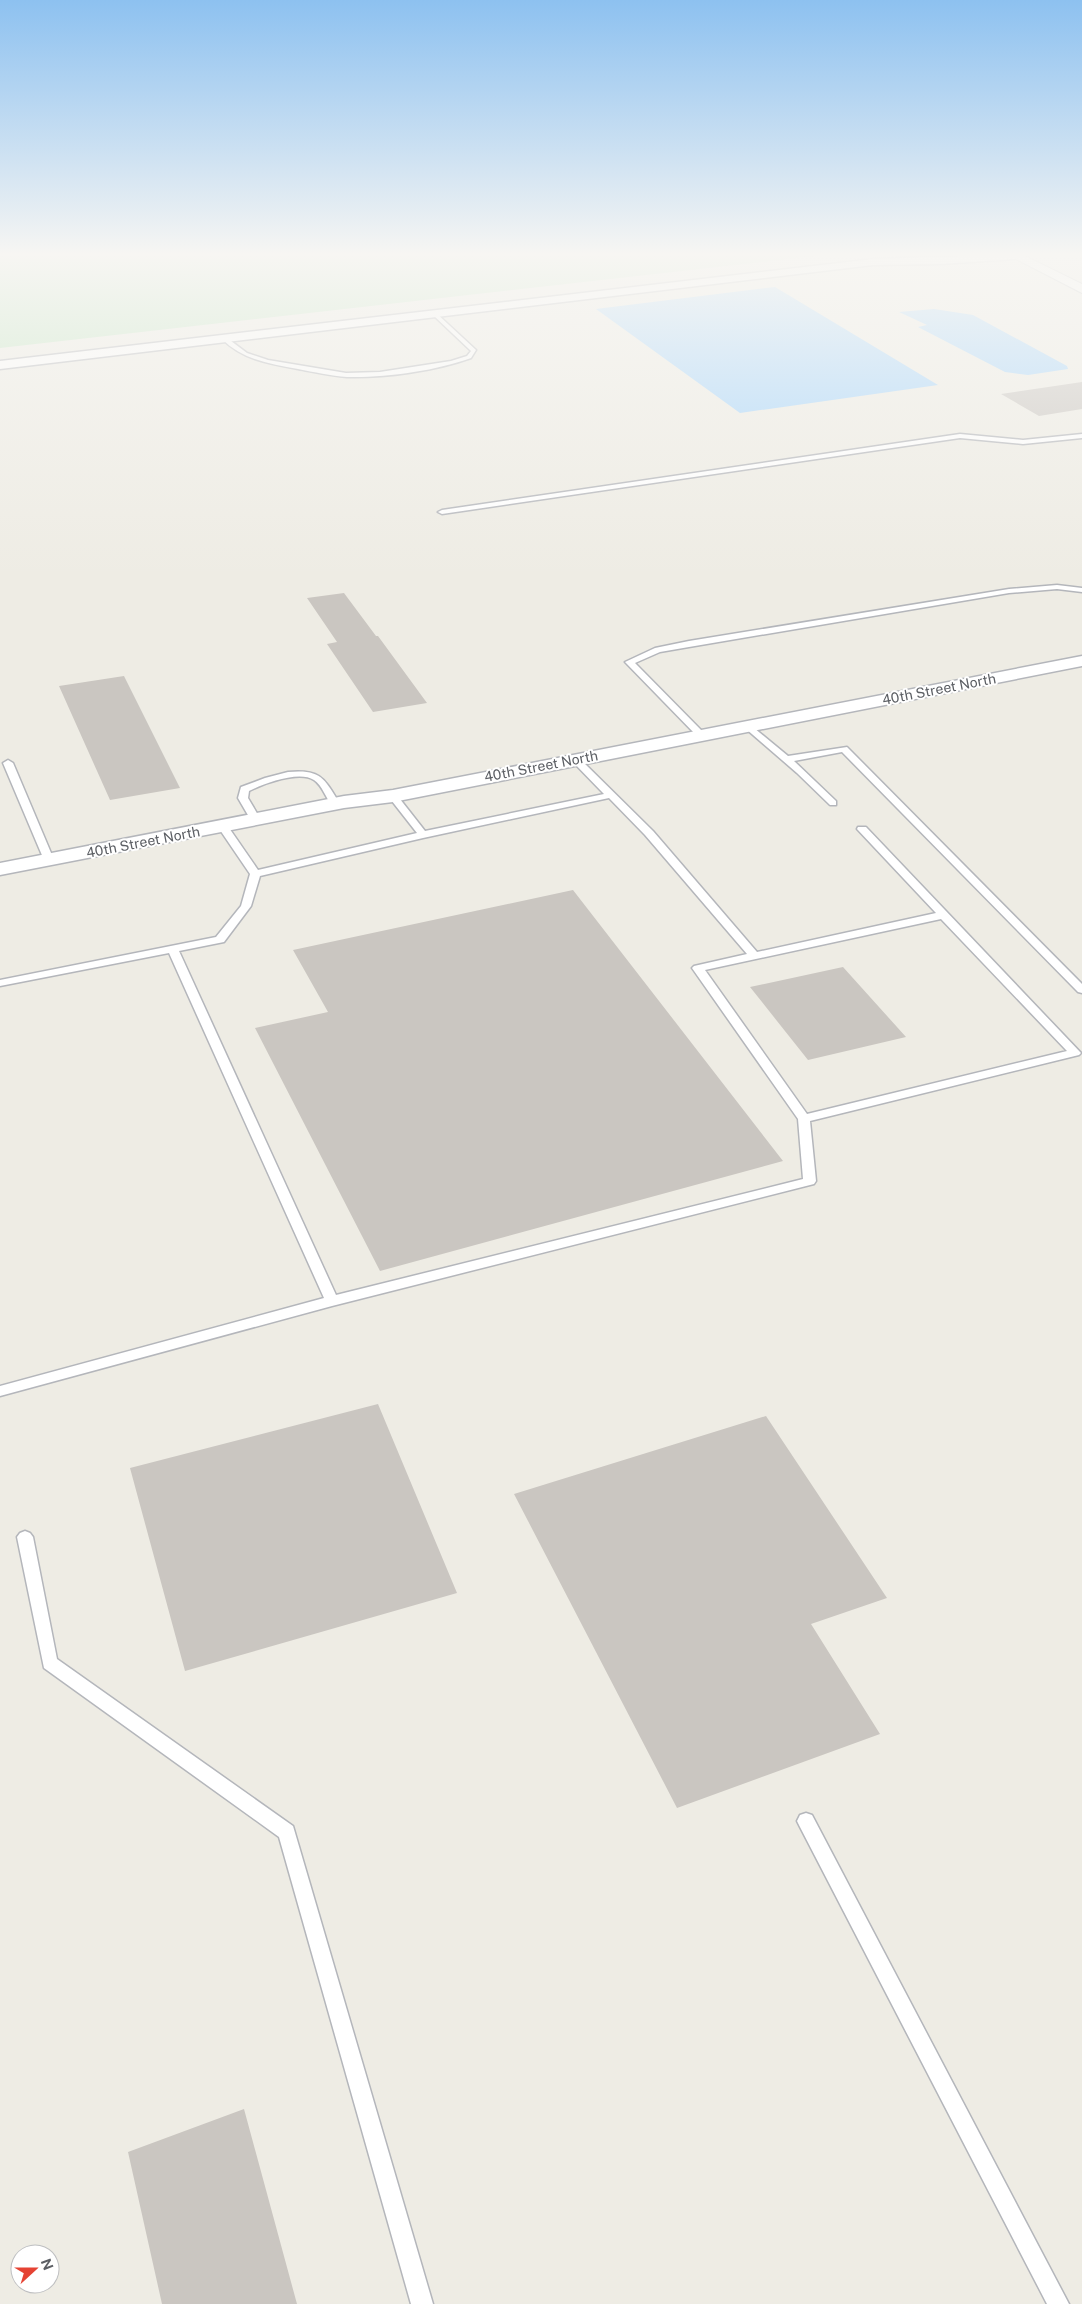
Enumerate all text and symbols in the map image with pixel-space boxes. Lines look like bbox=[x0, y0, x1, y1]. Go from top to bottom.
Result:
street label: 40th Street North bbox=[881, 670, 997, 708]
street label: 40th Street North bbox=[483, 747, 599, 785]
street label: 40th Street North bbox=[85, 823, 201, 861]
north arrow bbox=[10, 2244, 60, 2294]
text: N bbox=[38, 2256, 57, 2272]

